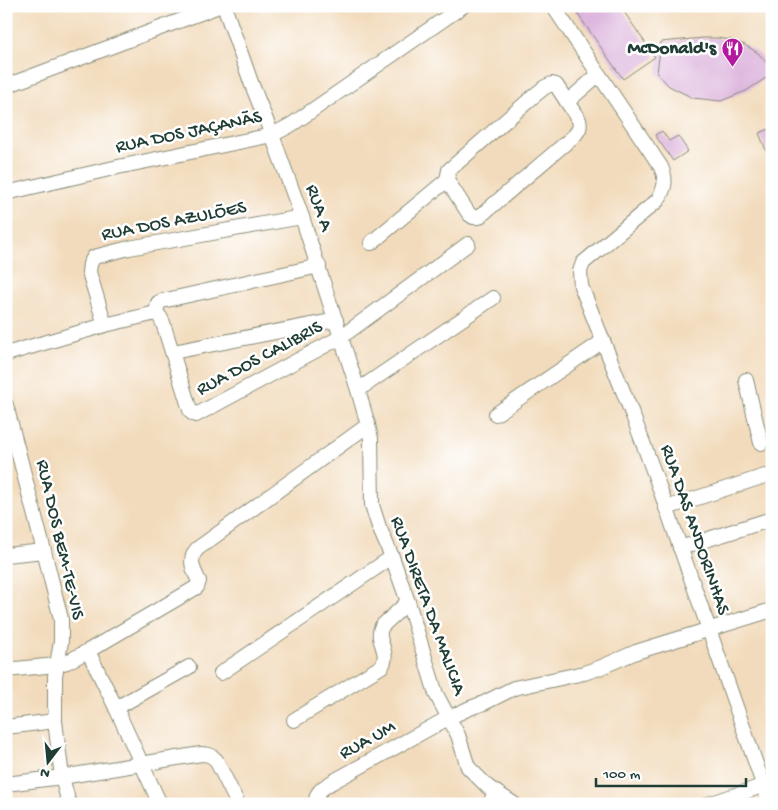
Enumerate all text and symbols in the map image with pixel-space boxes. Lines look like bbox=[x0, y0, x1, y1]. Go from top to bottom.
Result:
restaurant icon: McDonald's bbox=[720, 37, 744, 68]
place label: McDonald's bbox=[627, 38, 717, 61]
street label: RUA DOS JAÇANÃS bbox=[114, 106, 264, 160]
street label: RUA A bbox=[299, 182, 338, 236]
street label: RUA DOS AZULÕES bbox=[100, 197, 249, 247]
street label: RUA DOS CALIBRIS bbox=[193, 316, 327, 402]
street label: RUA DAS ANDORINHAS bbox=[654, 442, 734, 618]
street label: RUA DOS BEM-TE-VIS bbox=[29, 458, 89, 622]
street label: RUA DIRETA DA MALICIA bbox=[384, 514, 471, 700]
street label: RUA UM bbox=[336, 716, 401, 766]
north arrow bbox=[22, 738, 72, 788]
scale bar bbox=[596, 755, 746, 787]
text: N bbox=[38, 763, 52, 782]
text: 100 m bbox=[602, 766, 641, 784]

